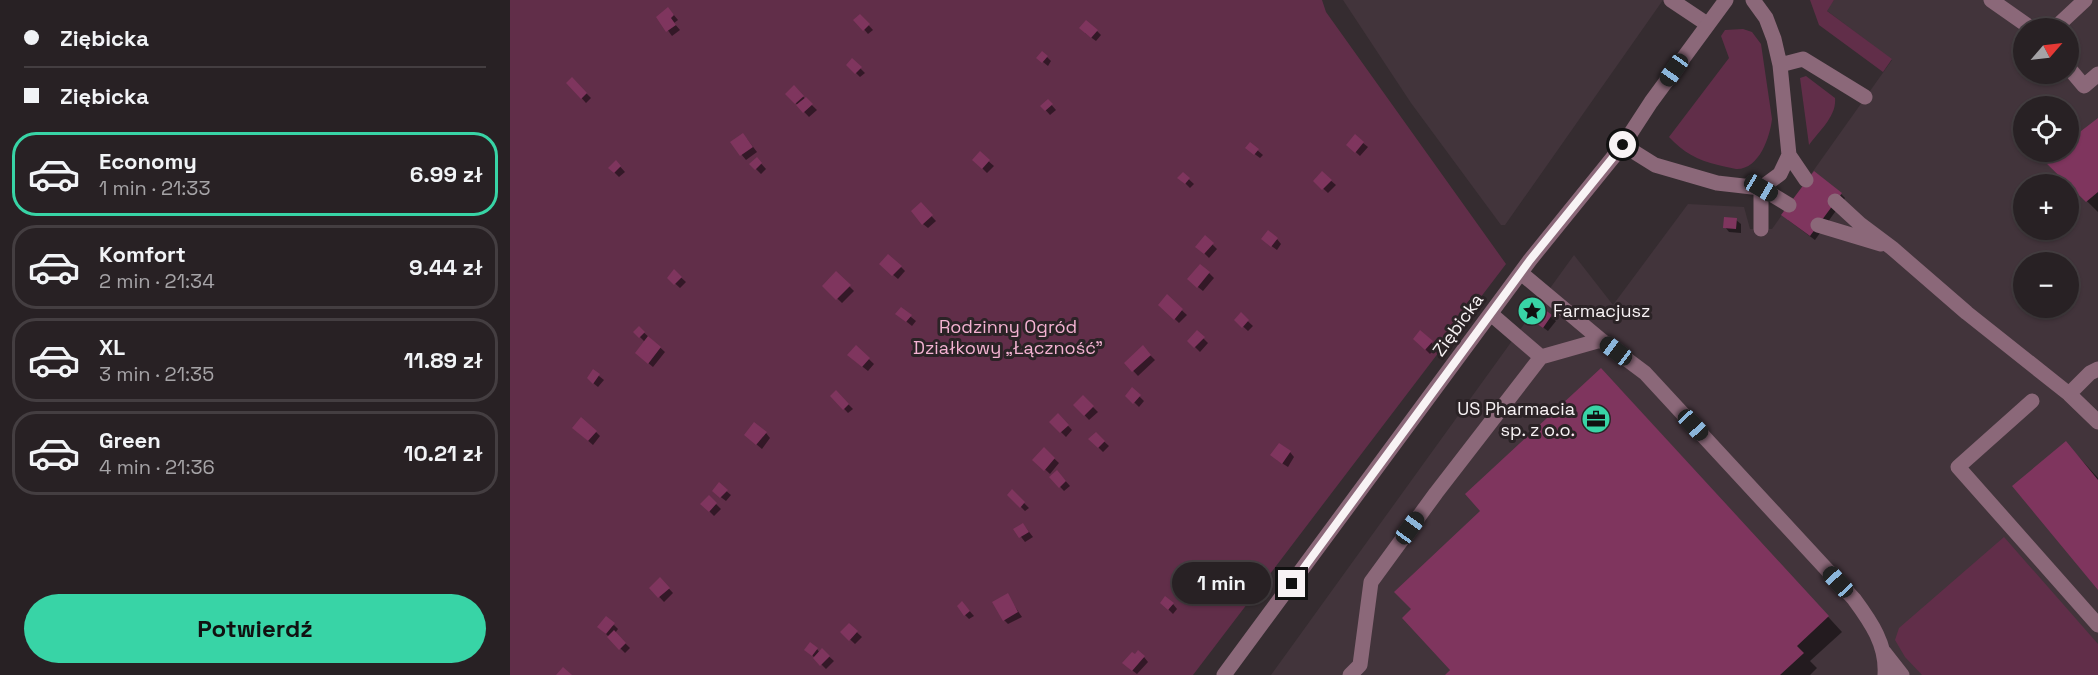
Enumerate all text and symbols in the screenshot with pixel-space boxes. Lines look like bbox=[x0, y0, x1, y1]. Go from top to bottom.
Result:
north arrow bbox=[2013, 18, 2079, 84]
map controls bbox=[2013, 18, 2079, 318]
text: Ziębicka bbox=[60, 24, 149, 52]
car bbox=[1656, 50, 1692, 90]
text: Ziębicka bbox=[60, 82, 149, 110]
button: locate bbox=[2013, 96, 2079, 162]
route start bbox=[1609, 131, 1636, 158]
icon: car bbox=[27, 147, 81, 201]
text: Economy bbox=[99, 147, 197, 175]
text: 6.99 zł bbox=[410, 160, 483, 188]
car bbox=[1741, 171, 1781, 205]
button: + bbox=[2013, 174, 2079, 240]
text: 1 min · 21:33 bbox=[99, 175, 211, 201]
icon: car bbox=[27, 240, 81, 294]
text: Komfort bbox=[99, 240, 186, 268]
button: − bbox=[2013, 252, 2079, 318]
text: 9.44 zł bbox=[409, 253, 483, 281]
text: 2 min · 21:34 bbox=[99, 268, 215, 294]
street label: Ziębicka bbox=[1427, 289, 1488, 361]
place icon: Farmacjusz bbox=[1516, 295, 1548, 327]
place label: Farmacjusz bbox=[1553, 299, 1650, 322]
park label: Rodzinny Ogród Działkowy „Łączność” bbox=[913, 315, 1103, 359]
icon: car bbox=[27, 333, 81, 387]
text: XL bbox=[99, 333, 125, 361]
car bbox=[1596, 333, 1636, 369]
text: 11.89 zł bbox=[404, 346, 483, 374]
text: 3 min · 21:35 bbox=[99, 361, 214, 387]
place label: US Pharmacia sp. z o.o. bbox=[1457, 397, 1575, 441]
office icon: US Pharmacia sp. z o.o. bbox=[1580, 403, 1612, 435]
car bbox=[1674, 406, 1712, 444]
icon: car bbox=[27, 426, 81, 480]
text: Green bbox=[99, 426, 161, 454]
text: 10.21 zł bbox=[404, 439, 483, 467]
text: 4 min · 21:36 bbox=[99, 454, 215, 480]
car bbox=[1392, 508, 1428, 548]
callout: 1 min bbox=[1172, 563, 1271, 605]
car bbox=[1819, 563, 1857, 601]
text: 1 min bbox=[1197, 570, 1246, 596]
route end bbox=[1278, 570, 1305, 597]
button: Potwierdź bbox=[24, 594, 486, 663]

